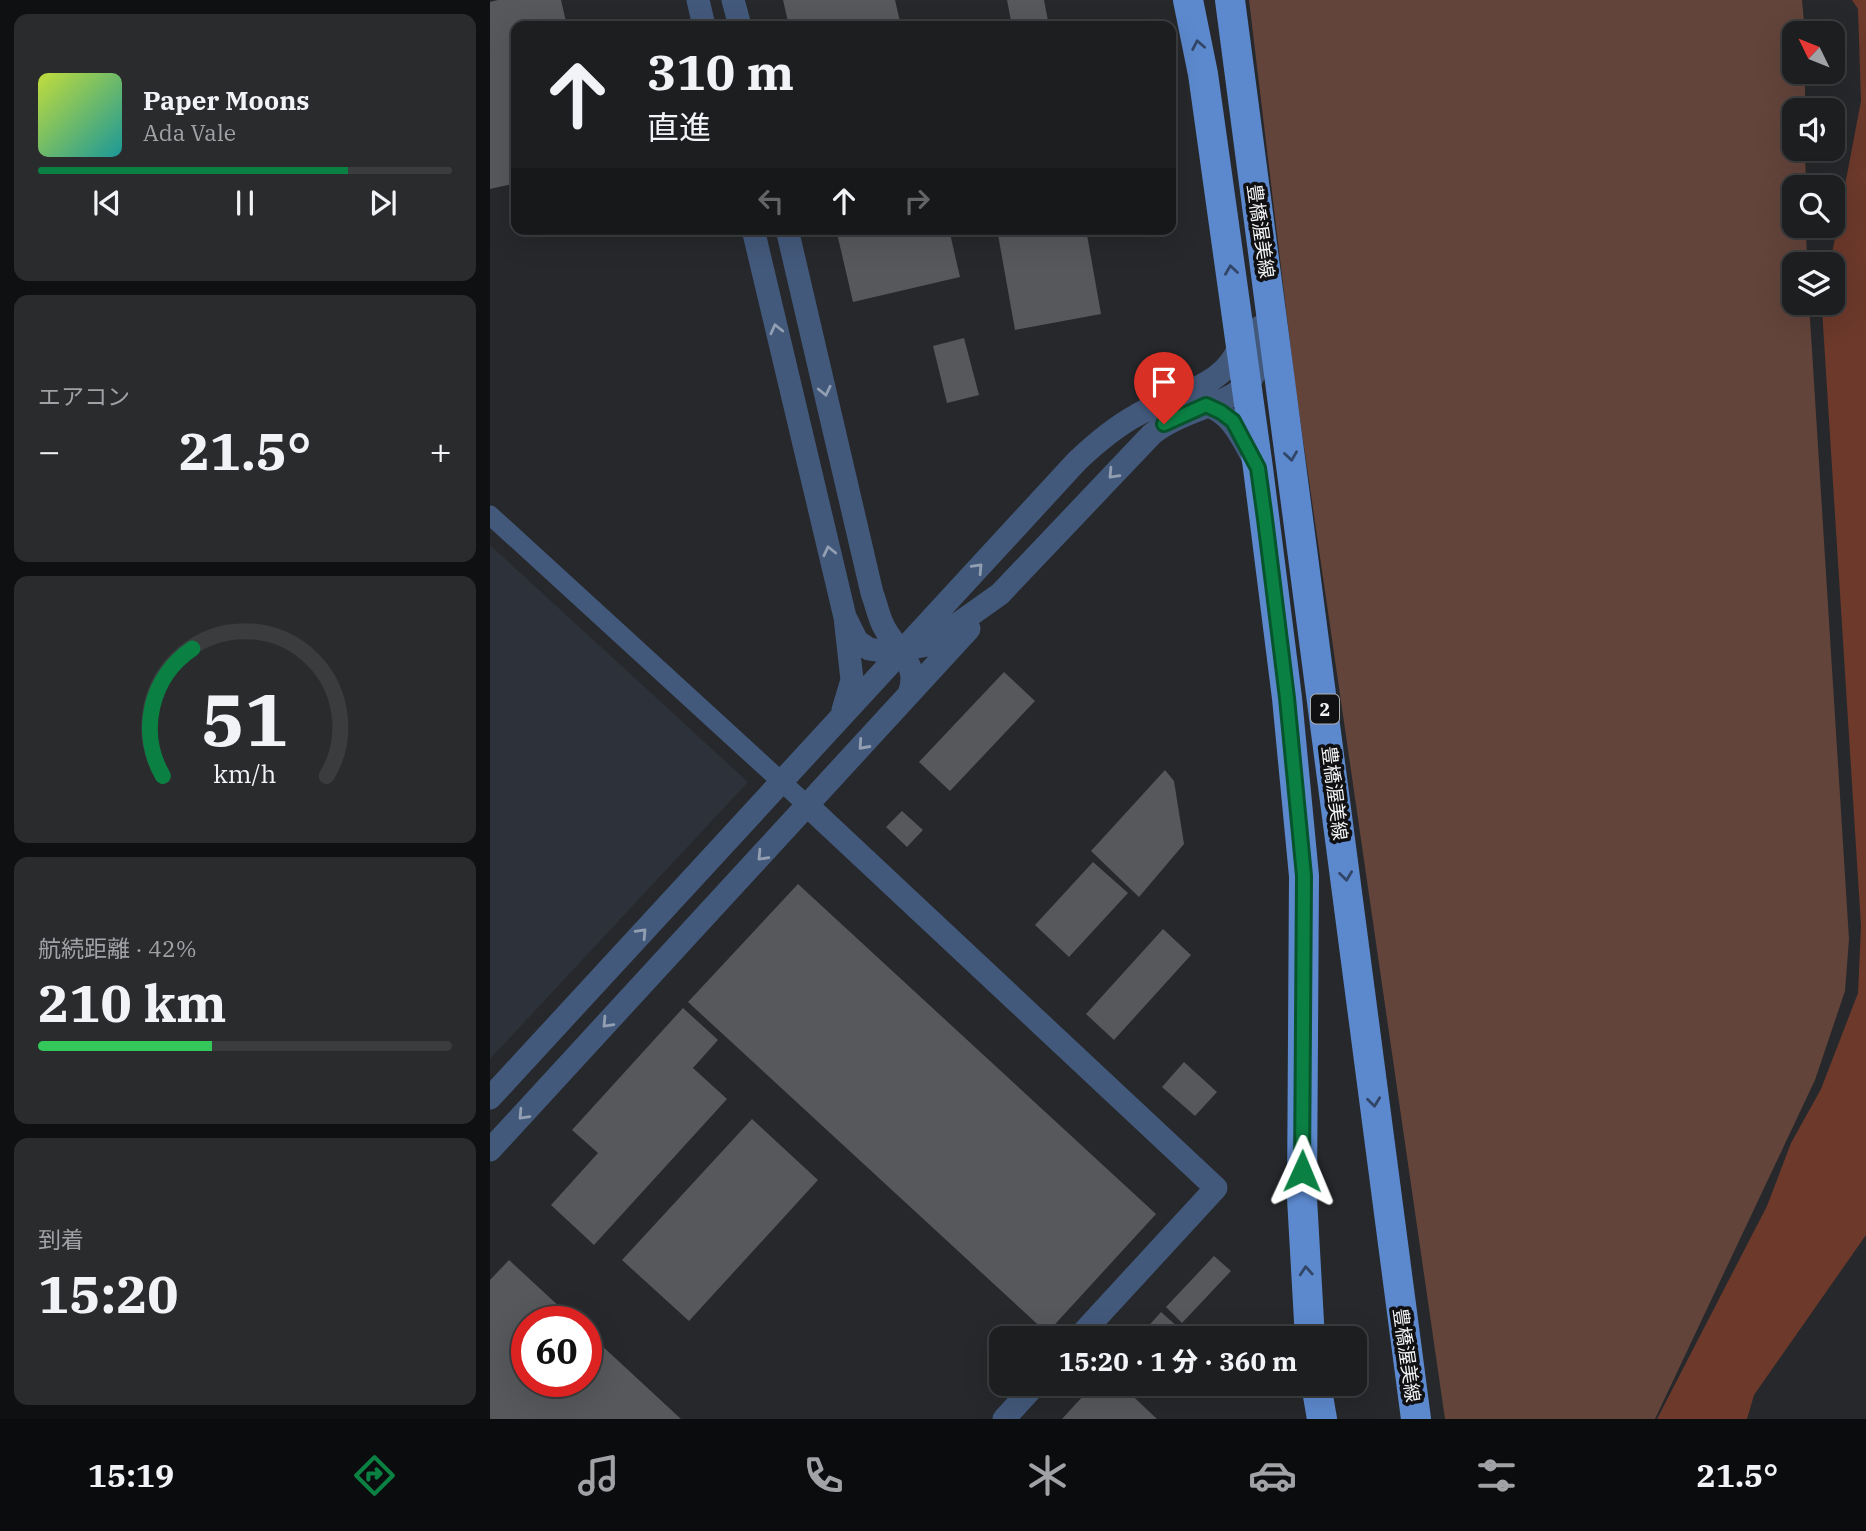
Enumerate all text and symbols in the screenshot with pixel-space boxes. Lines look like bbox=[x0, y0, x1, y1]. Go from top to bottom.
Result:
north arrow bbox=[1782, 21, 1844, 84]
map controls bbox=[1782, 21, 1845, 315]
one-way arrow bbox=[1191, 39, 1206, 51]
text: 310 m bbox=[647, 40, 794, 103]
icon: ahead bbox=[532, 49, 623, 140]
text: Paper Moons bbox=[143, 83, 310, 117]
button: sound bbox=[1782, 98, 1845, 161]
text: 直進 bbox=[647, 106, 711, 148]
text: Ada Vale bbox=[143, 117, 236, 147]
button: search bbox=[1782, 175, 1845, 238]
icon: left bbox=[752, 182, 790, 220]
icon: ahead bbox=[825, 182, 863, 220]
icon: right bbox=[898, 182, 936, 220]
street label: 豊橋渥美線 bbox=[1243, 182, 1279, 280]
icon: previous bbox=[88, 184, 126, 222]
icon: pause bbox=[226, 184, 264, 222]
icon: next bbox=[364, 184, 402, 222]
button: layers bbox=[1782, 252, 1845, 315]
one-way arrow bbox=[1224, 264, 1239, 276]
one-way arrow bbox=[770, 323, 784, 335]
pin bbox=[1134, 352, 1194, 424]
icon: arrive bbox=[1145, 363, 1183, 401]
text: エアコン bbox=[38, 381, 130, 411]
one-way arrow bbox=[817, 385, 831, 397]
text: 21.5° bbox=[179, 417, 311, 484]
text: − bbox=[38, 426, 61, 475]
text: + bbox=[429, 426, 452, 475]
one-way arrow bbox=[1283, 450, 1298, 462]
one-way arrow bbox=[1109, 466, 1121, 479]
one-way arrow bbox=[823, 545, 837, 557]
one-way arrow bbox=[970, 563, 983, 576]
text: 51 bbox=[201, 671, 289, 766]
road number: 2 bbox=[1311, 694, 1339, 724]
one-way arrow bbox=[859, 737, 872, 750]
street label: 豊橋渥美線 bbox=[1317, 744, 1353, 842]
text: km/h bbox=[213, 756, 277, 789]
one-way arrow bbox=[757, 848, 770, 861]
one-way arrow bbox=[1338, 870, 1353, 882]
one-way arrow bbox=[634, 928, 647, 941]
text: 航続距離 · 42% bbox=[38, 933, 197, 963]
text: 210 km bbox=[38, 969, 227, 1036]
one-way arrow bbox=[603, 1015, 615, 1028]
one-way arrow bbox=[1367, 1096, 1382, 1108]
one-way arrow bbox=[518, 1107, 531, 1120]
position arrow bbox=[1265, 1134, 1339, 1208]
text: 到着 bbox=[38, 1224, 84, 1254]
text: 15:20 bbox=[38, 1260, 179, 1327]
one-way arrow bbox=[1299, 1265, 1314, 1276]
speed limit sign: 60 bbox=[511, 1306, 602, 1397]
street label: 豊橋渥美線 bbox=[1389, 1306, 1425, 1404]
text: 15:20 · 1 分 · 360 m bbox=[1059, 1344, 1297, 1378]
icon: directions bbox=[350, 1451, 399, 1500]
icon: music bbox=[574, 1451, 623, 1500]
icon: phone bbox=[799, 1451, 848, 1500]
icon: climate bbox=[1023, 1451, 1072, 1500]
icon: car bbox=[1248, 1451, 1297, 1500]
icon: filters bbox=[1472, 1451, 1521, 1500]
text: 15:19 bbox=[88, 1454, 174, 1496]
text: 21.5° bbox=[1697, 1454, 1778, 1496]

